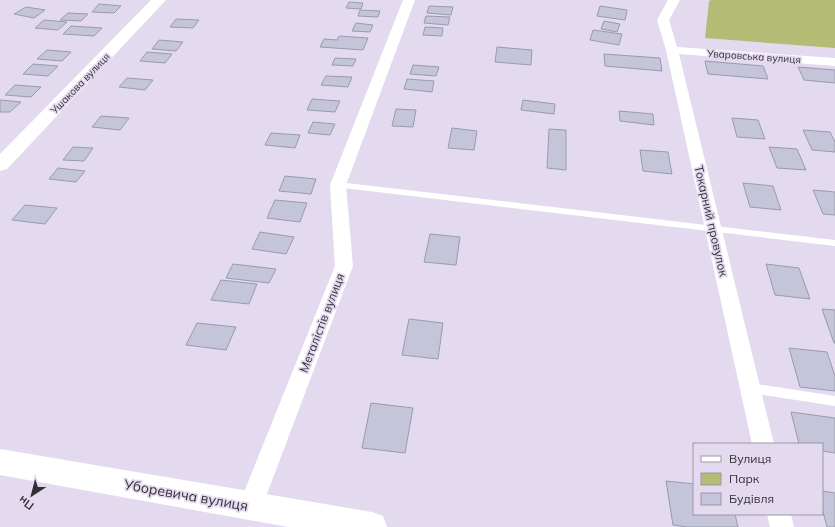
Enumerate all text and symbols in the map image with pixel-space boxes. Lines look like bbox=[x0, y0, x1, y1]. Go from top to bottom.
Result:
street label: Уваровська вулиця bbox=[706, 47, 801, 66]
street label: Ушакова вулиця bbox=[47, 50, 113, 117]
street label: Токарний провулок bbox=[691, 164, 732, 279]
street label: Металістів вулиця bbox=[296, 271, 347, 375]
legend bbox=[693, 443, 823, 515]
text: Вулиця bbox=[729, 451, 771, 466]
text: Парк bbox=[729, 471, 760, 486]
north arrow bbox=[12, 475, 52, 515]
street label: Уборевича вулиця bbox=[121, 475, 250, 515]
text: Будівля bbox=[729, 491, 774, 506]
text: Пн bbox=[16, 493, 36, 513]

